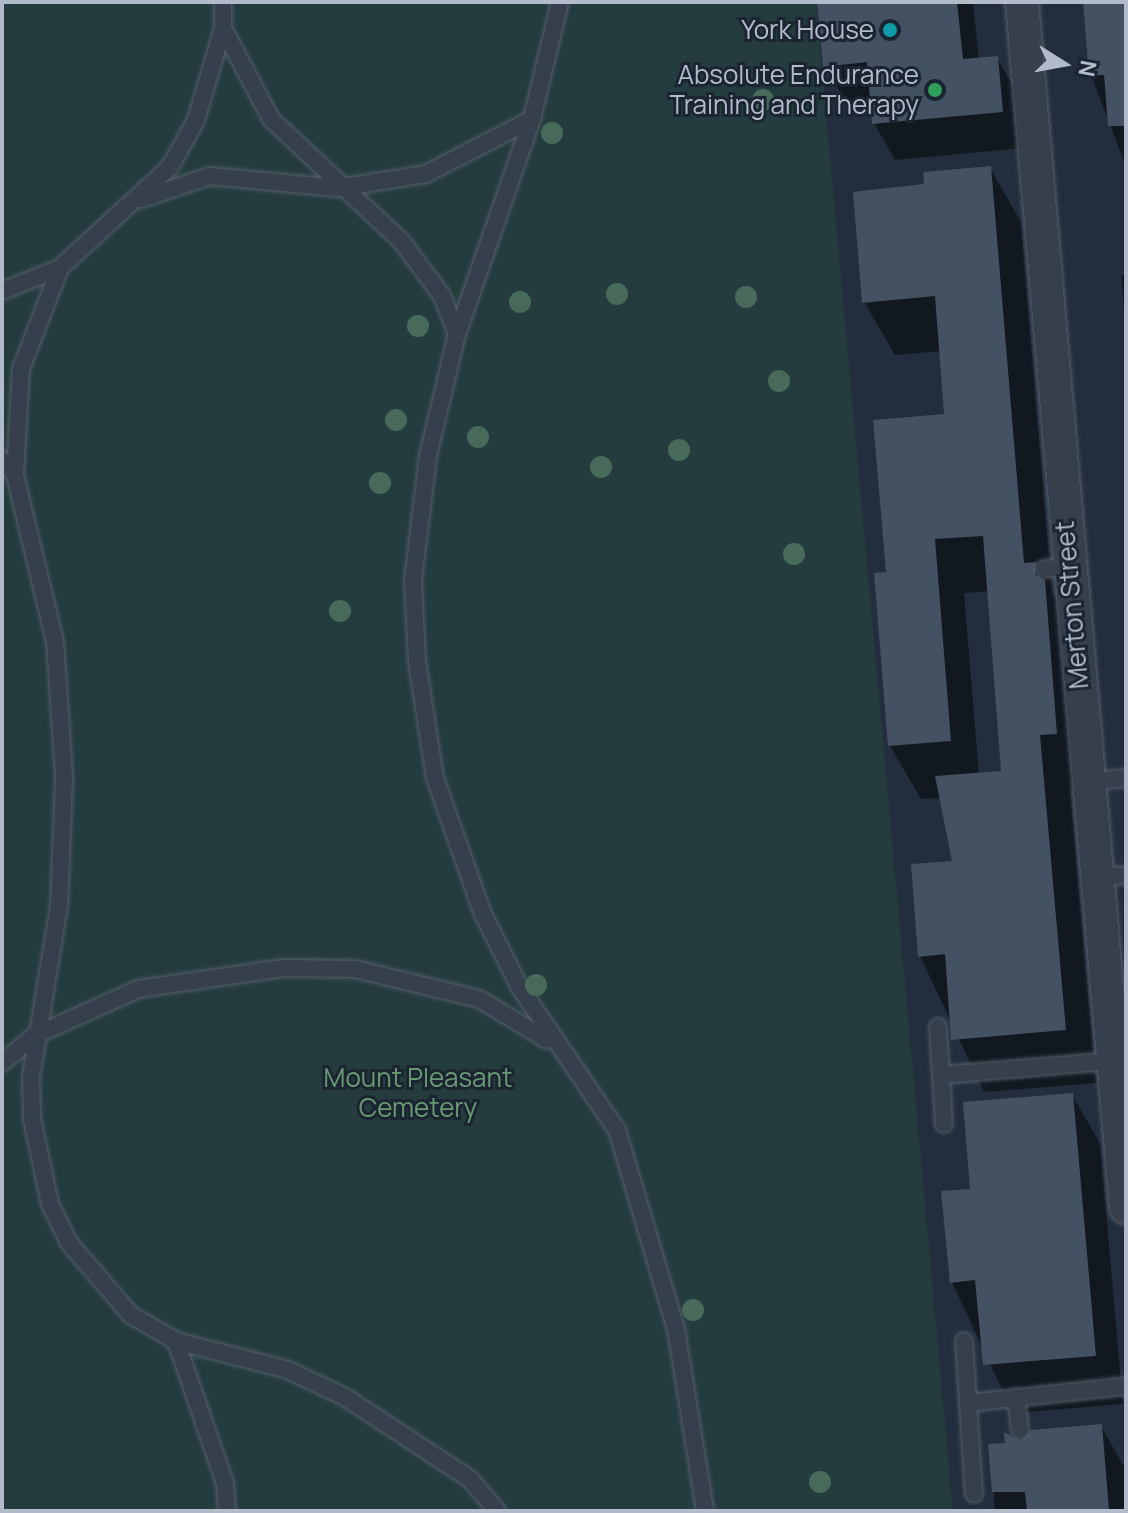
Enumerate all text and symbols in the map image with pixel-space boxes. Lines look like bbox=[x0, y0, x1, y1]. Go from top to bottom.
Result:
place label: York House bbox=[741, 14, 874, 46]
marker: York House bbox=[881, 21, 899, 39]
north arrow bbox=[1024, 24, 1104, 104]
text: N bbox=[1071, 58, 1104, 79]
place label: Absolute Endurance Training and Therapy bbox=[669, 59, 919, 120]
marker: Absolute Endurance Training and Therapy bbox=[926, 81, 944, 99]
street label: Merton Street bbox=[1049, 520, 1095, 690]
park label: Mount Pleasant Cemetery bbox=[324, 1062, 512, 1124]

